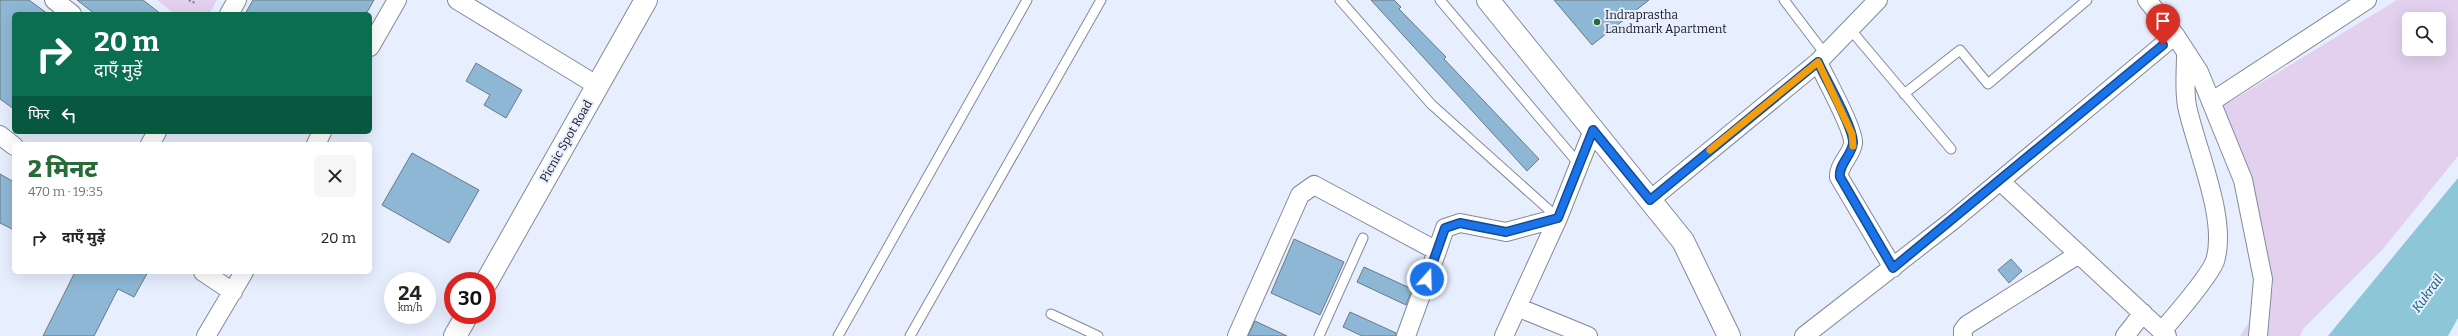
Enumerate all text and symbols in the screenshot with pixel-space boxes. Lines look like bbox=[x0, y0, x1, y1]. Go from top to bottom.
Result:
pin bbox=[2146, 4, 2180, 45]
place label: Indraprastha Landmark Apartment bbox=[1605, 8, 1727, 36]
icon: arrive bbox=[2152, 10, 2174, 32]
map controls bbox=[2402, 12, 2446, 56]
button: search bbox=[2402, 12, 2446, 56]
marker: Indraprastha Landmark Apartment bbox=[1592, 17, 1602, 27]
text: 20 m bbox=[94, 25, 159, 58]
icon: right bbox=[28, 28, 80, 80]
text: दाएँ मुड़ें bbox=[94, 59, 142, 81]
street label: Picnic Spot Road bbox=[537, 98, 595, 184]
icon: left bbox=[58, 104, 80, 126]
text: फिर bbox=[28, 105, 50, 123]
text: 2 मिनट bbox=[28, 155, 97, 183]
button: close bbox=[314, 155, 356, 197]
text: 470 m · 19:35 bbox=[28, 184, 103, 199]
icon: right bbox=[28, 227, 50, 249]
text: दाएँ मुड़ें bbox=[62, 228, 105, 246]
text: 20 m bbox=[321, 229, 356, 247]
position arrow bbox=[1406, 258, 1448, 300]
water label: Kukrail bbox=[2409, 271, 2446, 315]
speed limit sign: 30 bbox=[444, 272, 496, 324]
text: 24 bbox=[398, 281, 422, 305]
text: km/h bbox=[398, 302, 422, 314]

